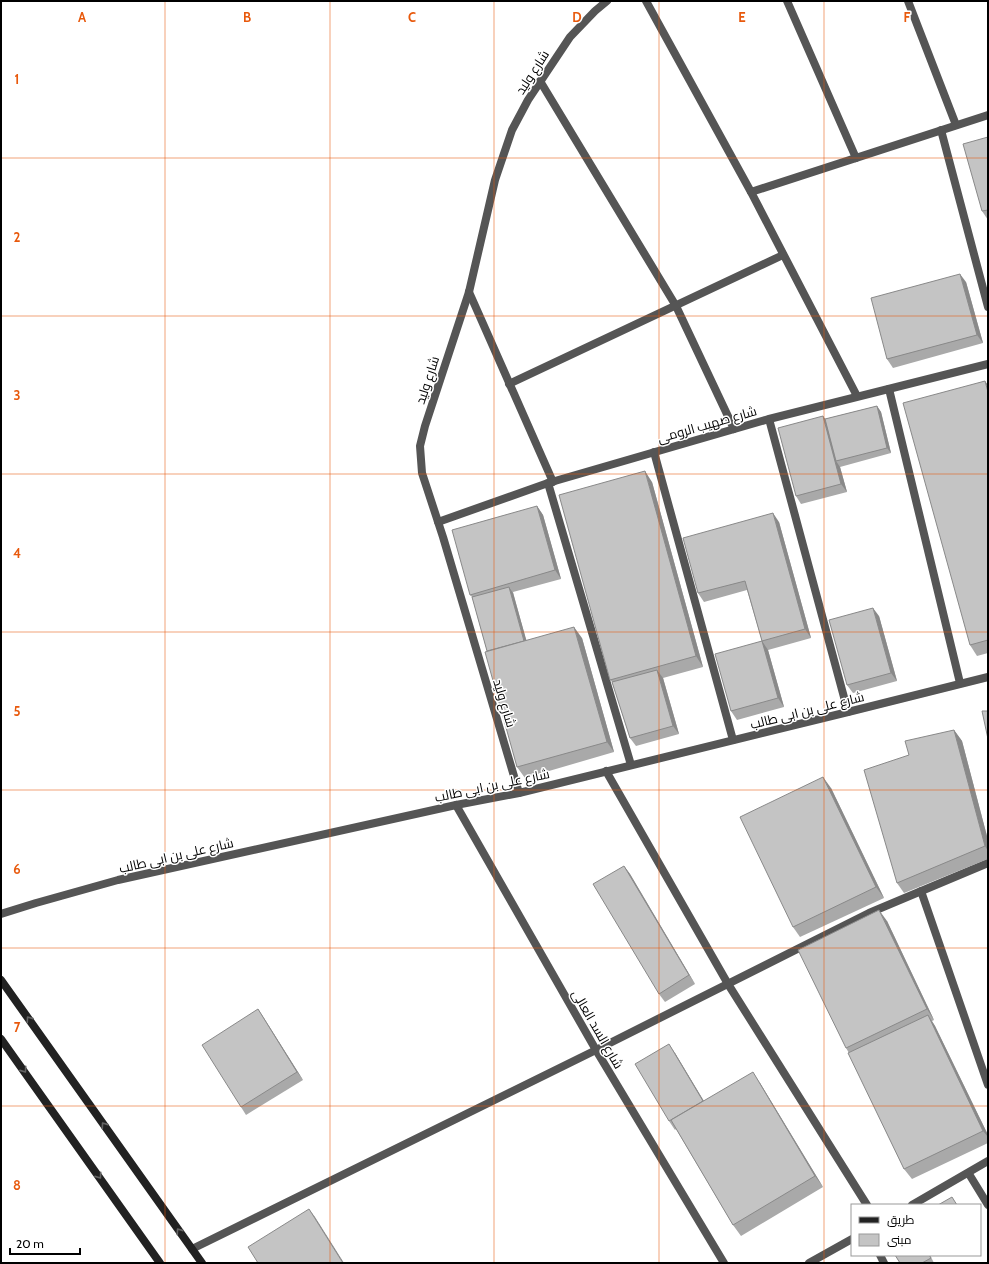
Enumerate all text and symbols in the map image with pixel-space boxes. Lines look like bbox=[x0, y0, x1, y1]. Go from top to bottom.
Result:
text: A bbox=[78, 9, 87, 25]
text: B bbox=[243, 9, 251, 25]
text: C bbox=[408, 9, 416, 25]
text: D bbox=[572, 9, 582, 25]
text: E bbox=[738, 9, 746, 25]
text: F bbox=[904, 9, 911, 25]
street label: شارع وليد bbox=[512, 47, 553, 98]
text: 1 bbox=[15, 71, 19, 87]
text: 2 bbox=[14, 229, 21, 245]
street label: شارع وليد bbox=[412, 354, 443, 406]
text: 3 bbox=[13, 387, 21, 403]
street label: شارع صهيب الرومى bbox=[655, 402, 759, 447]
text: 4 bbox=[13, 545, 21, 561]
street label: شارع وليد bbox=[489, 677, 520, 729]
street label: شارع على بن ابى طالب bbox=[748, 688, 866, 733]
text: 5 bbox=[14, 703, 21, 719]
street label: شارع على بن ابى طالب bbox=[433, 765, 551, 806]
street label: شارع على بن ابى طالب bbox=[117, 834, 235, 877]
text: 6 bbox=[13, 861, 21, 877]
street label: شارع السد العالى bbox=[568, 987, 627, 1072]
one-way arrow bbox=[26, 1016, 34, 1023]
text: 7 bbox=[14, 1019, 21, 1035]
one-way arrow bbox=[19, 1066, 26, 1073]
one-way arrow bbox=[101, 1122, 109, 1129]
one-way arrow bbox=[94, 1172, 101, 1179]
text: 8 bbox=[13, 1177, 21, 1193]
legend bbox=[851, 1204, 981, 1256]
text: طريق bbox=[887, 1212, 915, 1227]
one-way arrow bbox=[176, 1228, 184, 1235]
scale bar bbox=[10, 1230, 80, 1256]
text: مبنى bbox=[887, 1232, 912, 1247]
text: 20 m bbox=[16, 1236, 44, 1251]

